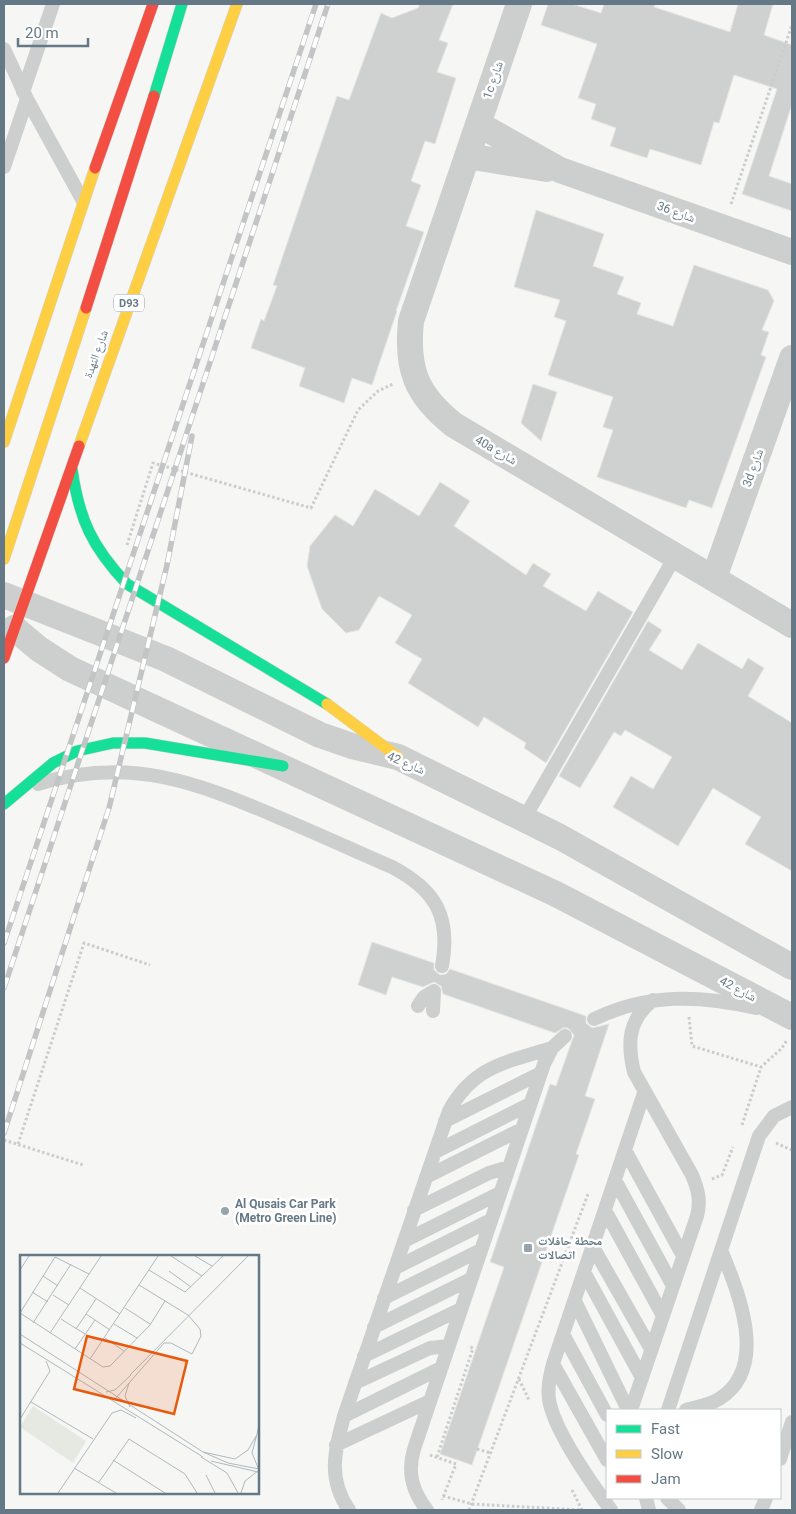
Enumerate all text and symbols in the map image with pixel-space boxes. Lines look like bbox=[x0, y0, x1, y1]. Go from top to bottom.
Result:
scale bar bbox=[18, 15, 88, 47]
text: 20 m bbox=[25, 24, 59, 42]
street label: 1c شارع bbox=[480, 59, 507, 101]
street label: شارع 36 bbox=[655, 199, 697, 226]
road number: D93 bbox=[114, 294, 144, 312]
street label: شارع النهدة bbox=[81, 328, 112, 380]
street label: 40a شارع bbox=[472, 432, 519, 468]
street label: 3d شارع bbox=[740, 447, 767, 489]
street label: شارع 42 bbox=[385, 749, 427, 778]
street label: شارع 42 bbox=[717, 974, 759, 1005]
place label: Al Qusais Car Park (Metro Green Line) bbox=[235, 1197, 336, 1225]
marker: Al Qusais Car Park (Metro Green Line) bbox=[219, 1205, 231, 1217]
place label: محطة حافلات اتصالات bbox=[538, 1234, 603, 1262]
marker: محطة حافلات اتصالات bbox=[522, 1242, 534, 1254]
inset map bbox=[20, 1255, 259, 1494]
legend bbox=[606, 1409, 781, 1499]
text: Fast bbox=[651, 1420, 680, 1438]
text: Slow bbox=[651, 1445, 683, 1463]
text: Jam bbox=[651, 1470, 681, 1488]

